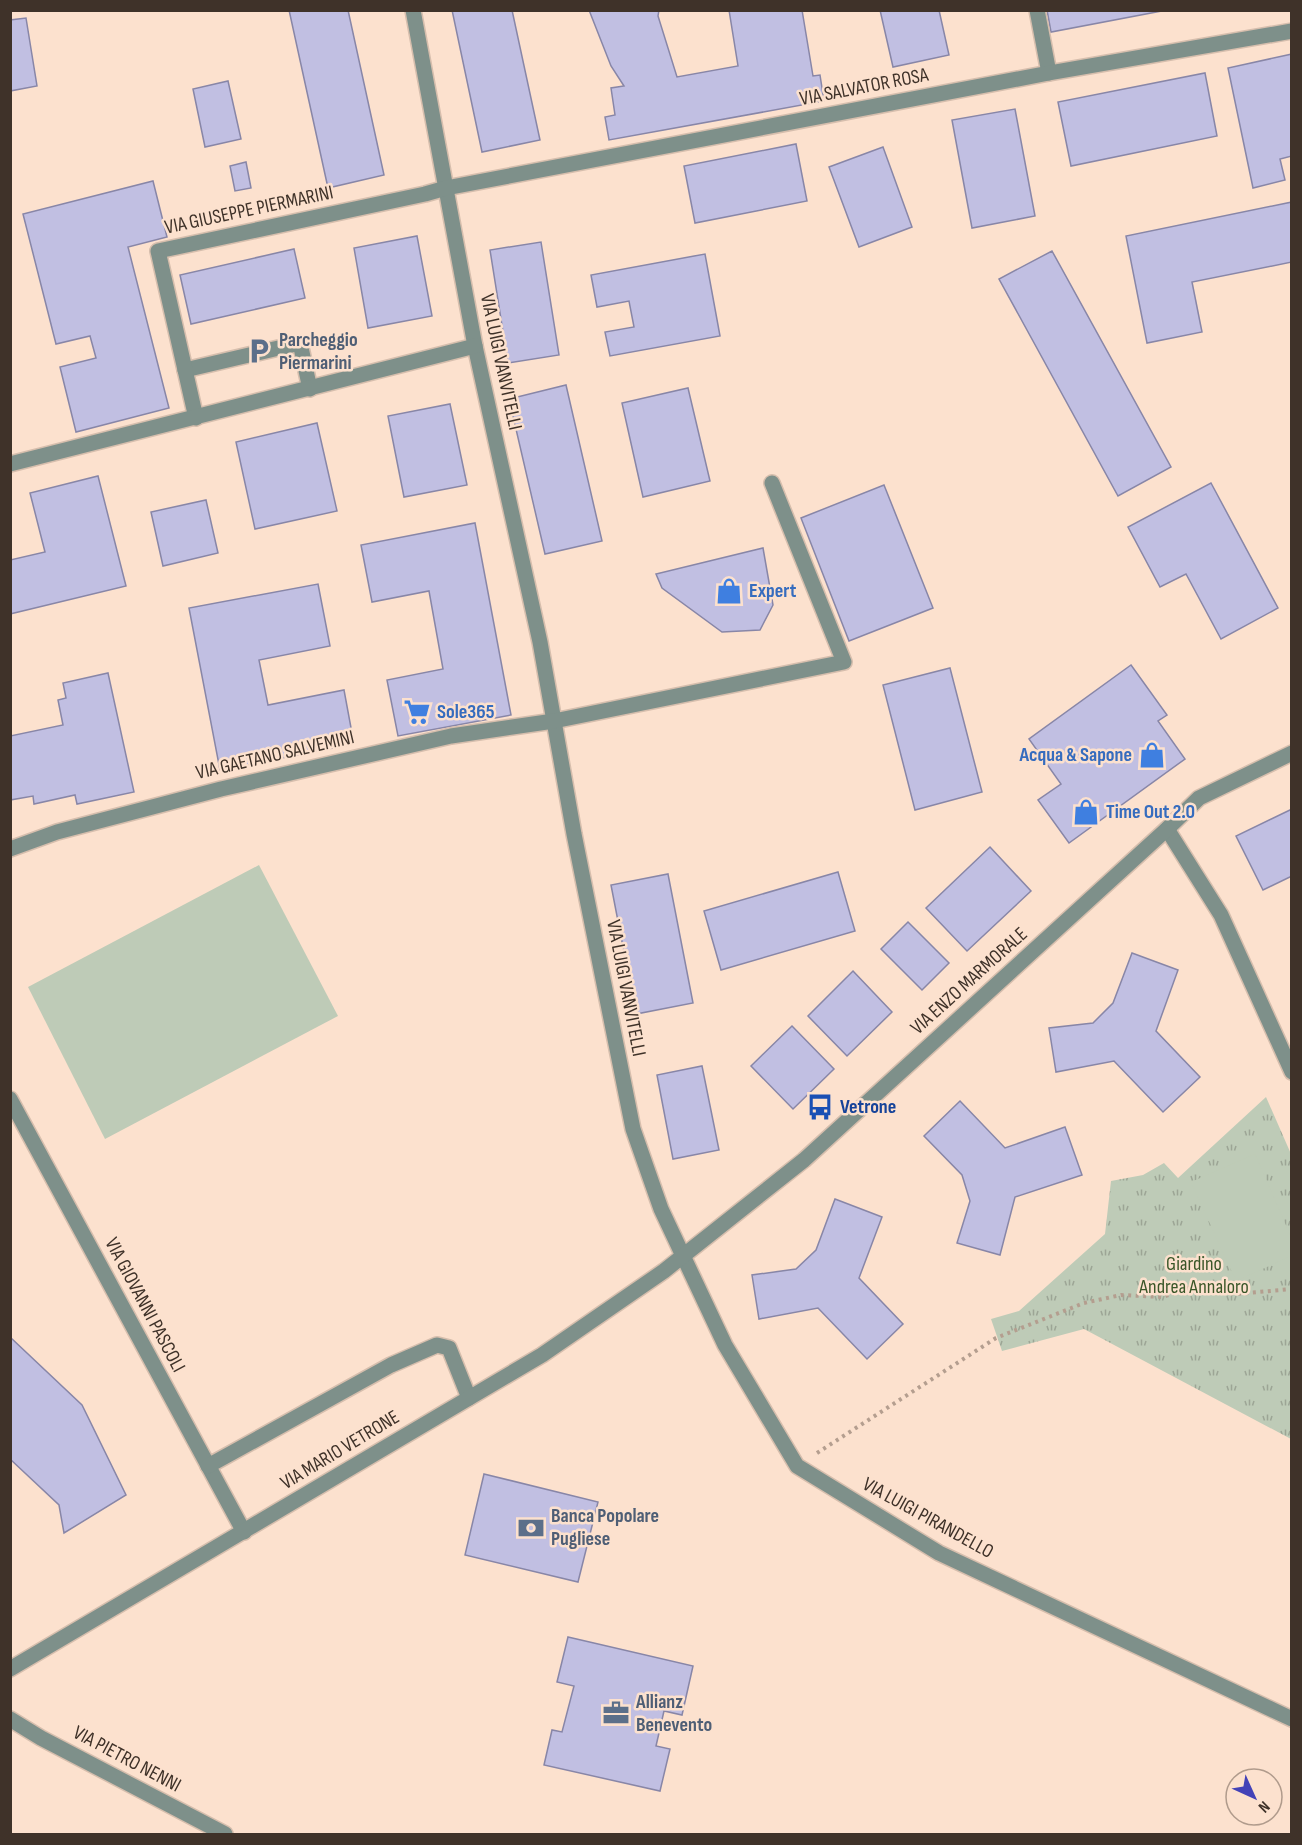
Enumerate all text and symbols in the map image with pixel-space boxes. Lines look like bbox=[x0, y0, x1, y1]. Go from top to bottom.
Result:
street label: VIA SALVATOR ROSA bbox=[798, 63, 931, 111]
street label: VIA GIUSEPPE PIERMARINI bbox=[162, 180, 336, 240]
street label: VIA LUIGI VANVITELLI bbox=[475, 292, 527, 432]
place label: Parcheggio Piermarini bbox=[279, 328, 358, 375]
parking icon: Parcheggio Piermarini bbox=[244, 336, 274, 366]
shop icon: Expert bbox=[714, 576, 744, 606]
place label: Expert bbox=[749, 579, 797, 603]
supermarket icon: Sole365 bbox=[402, 697, 432, 727]
place label: Sole365 bbox=[437, 700, 495, 724]
street label: VIA GAETANO SALVEMINI bbox=[194, 725, 356, 785]
shop icon: Acqua & Sapone bbox=[1137, 740, 1167, 770]
place label: Acqua & Sapone bbox=[1018, 743, 1132, 767]
shop icon: Time Out 2.0 bbox=[1071, 797, 1101, 827]
place label: Time Out 2.0 bbox=[1106, 800, 1195, 824]
street label: VIA LUIGI VANVITELLI bbox=[601, 918, 651, 1058]
street label: VIA ENZO MARMORALE bbox=[906, 922, 1032, 1040]
bus stop icon: Vetrone bbox=[805, 1092, 835, 1122]
place label: Vetrone bbox=[840, 1095, 896, 1119]
street label: VIA GIOVANNI PASCOLI bbox=[99, 1234, 191, 1376]
park label: Giardino Andrea Annaloro bbox=[1138, 1252, 1249, 1299]
street label: VIA MARIO VETRONE bbox=[276, 1405, 404, 1495]
street label: VIA LUIGI PIRANDELLO bbox=[858, 1472, 998, 1564]
place label: Banca Popolare Pugliese bbox=[551, 1504, 659, 1551]
bank icon: Banca Popolare Pugliese bbox=[516, 1513, 546, 1543]
place label: Allianz Benevento bbox=[635, 1690, 712, 1737]
office icon: Allianz Benevento bbox=[601, 1698, 631, 1728]
street label: VIA PIETRO NENNI bbox=[69, 1721, 185, 1797]
north arrow bbox=[1224, 1767, 1284, 1827]
text: N bbox=[1254, 1797, 1273, 1816]

